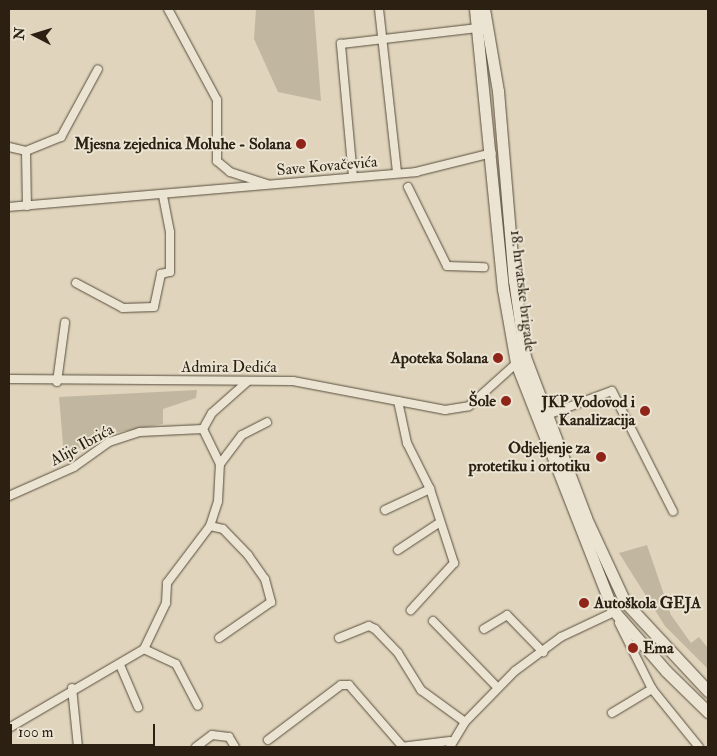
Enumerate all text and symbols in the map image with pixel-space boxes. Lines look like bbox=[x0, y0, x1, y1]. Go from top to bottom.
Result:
north arrow bbox=[10, 10, 60, 60]
text: N bbox=[11, 27, 29, 41]
place label: Mjesna zejednica Moluhe - Solana bbox=[74, 134, 291, 154]
marker: Mjesna zejednica Moluhe - Solana bbox=[295, 138, 307, 150]
street label: Save Kovačevića bbox=[276, 152, 378, 180]
street label: 18. hrvatske brigade bbox=[506, 229, 540, 353]
place label: Apoteka Solana bbox=[391, 348, 488, 368]
marker: Apoteka Solana bbox=[492, 352, 504, 364]
street label: Admira Dedića bbox=[181, 357, 277, 377]
place label: Šole bbox=[469, 391, 496, 411]
place label: JKP Vodovod i Kanalizacija bbox=[541, 392, 635, 430]
marker: Šole bbox=[500, 395, 512, 407]
marker: JKP Vodovod i Kanalizacija bbox=[639, 405, 651, 417]
street label: Alije Ibrića bbox=[47, 420, 117, 470]
place label: Odjeljenje za protetiku i ortotiku bbox=[468, 438, 590, 476]
marker: Odjeljenje za protetiku i ortotiku bbox=[594, 450, 608, 464]
place label: Autoškola GEJA bbox=[594, 593, 701, 613]
marker: Autoškola GEJA bbox=[578, 597, 590, 609]
place label: Ema bbox=[643, 638, 674, 658]
marker: Ema bbox=[627, 642, 639, 654]
scale bar bbox=[12, 714, 158, 746]
text: 100 m bbox=[18, 723, 53, 742]

